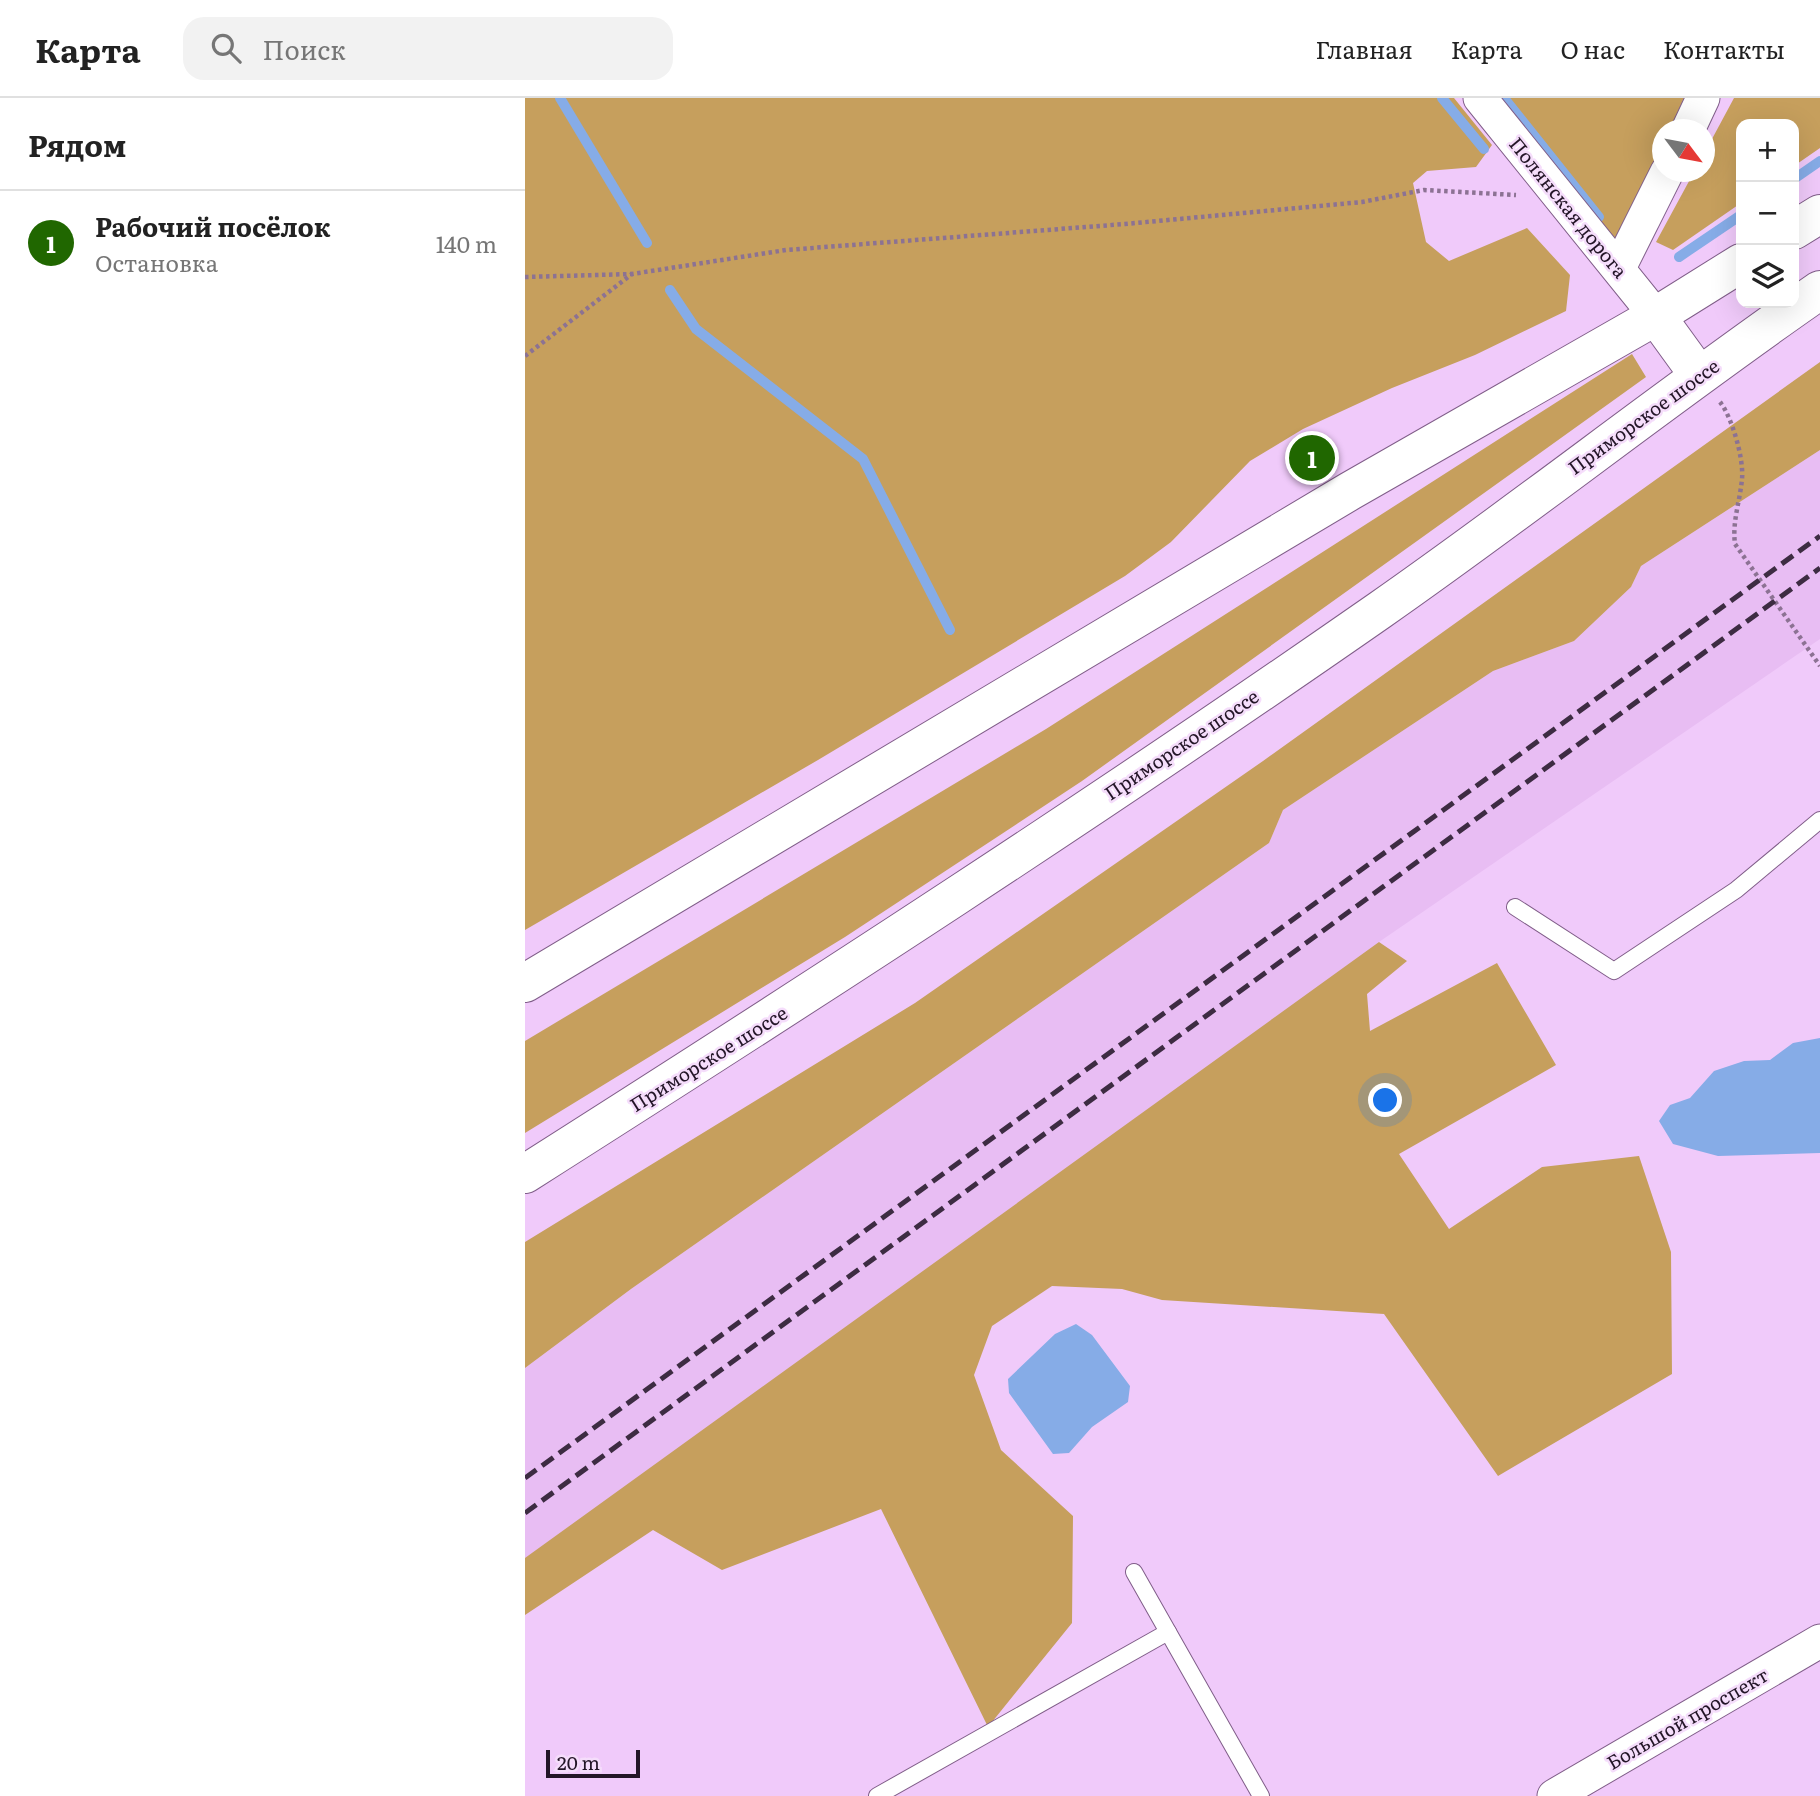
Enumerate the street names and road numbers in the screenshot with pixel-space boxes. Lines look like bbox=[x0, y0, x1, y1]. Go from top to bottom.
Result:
street label: Полянская дорога bbox=[1503, 130, 1635, 284]
street label: Приморское шоссе bbox=[1562, 351, 1725, 481]
street label: Приморское шоссе bbox=[1098, 682, 1264, 806]
street label: Приморское шоссе bbox=[624, 998, 792, 1118]
street label: Большой проспект bbox=[1601, 1660, 1773, 1776]

